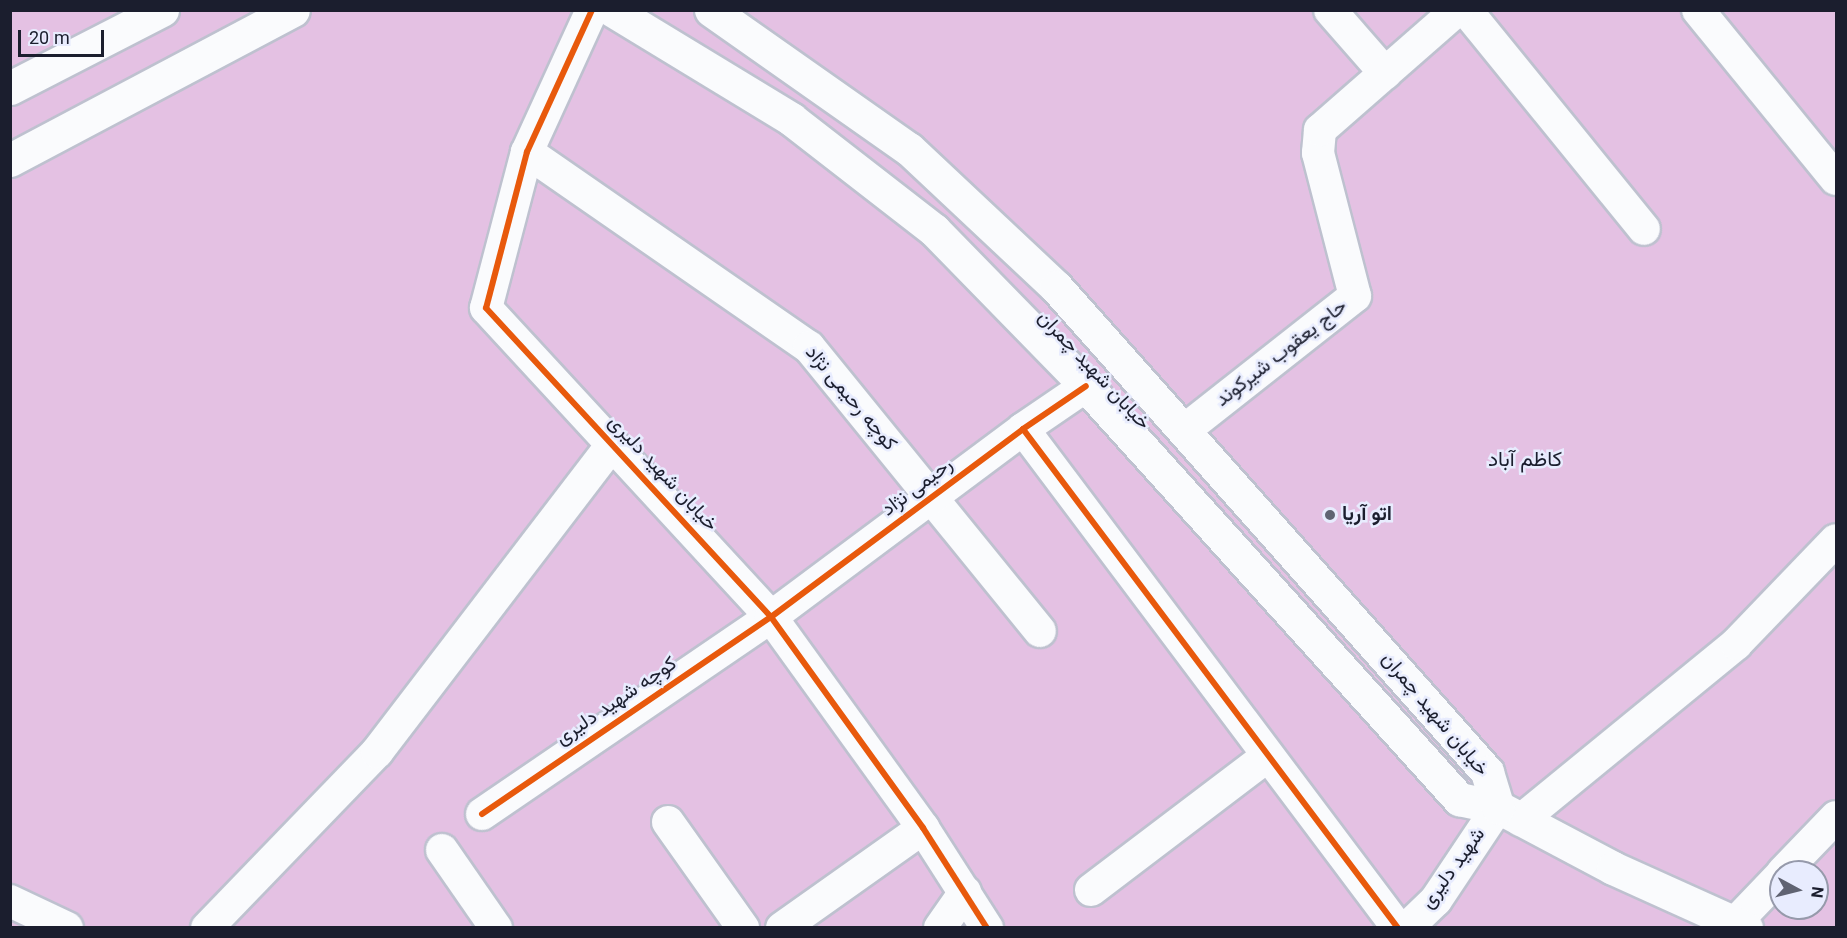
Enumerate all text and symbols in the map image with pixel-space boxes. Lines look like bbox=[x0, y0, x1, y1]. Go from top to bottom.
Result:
scale bar bbox=[21, 18, 106, 56]
text: 20 m bbox=[29, 26, 70, 54]
street label: حاج یعقوب شیرکوند bbox=[1211, 295, 1353, 413]
street label: خیابان شهید چمران bbox=[1032, 306, 1154, 436]
street label: کوچه رحیمی نژاد bbox=[799, 342, 901, 456]
street label: خیابان شهید دلیری bbox=[602, 411, 722, 537]
district label: کاظم آباد bbox=[1488, 448, 1562, 474]
street label: رحیمی نژاد bbox=[878, 453, 958, 523]
place label: اتو آریا bbox=[1342, 503, 1392, 527]
marker: اتو آریا bbox=[1323, 508, 1337, 522]
street label: خیابان شهید چمران bbox=[1375, 648, 1493, 782]
street label: کوچه شهید دلیری bbox=[552, 653, 682, 751]
street label: شهید دلیری bbox=[1417, 824, 1491, 914]
north arrow bbox=[1769, 860, 1829, 920]
text: N bbox=[1802, 885, 1828, 899]

